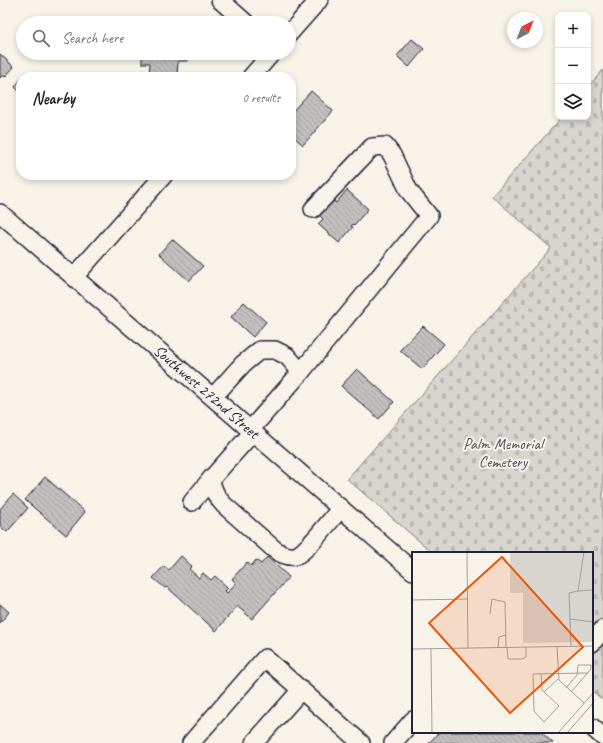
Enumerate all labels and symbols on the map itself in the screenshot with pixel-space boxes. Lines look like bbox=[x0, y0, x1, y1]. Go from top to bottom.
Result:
north arrow bbox=[507, 12, 543, 48]
street label: Southwest 272nd Street bbox=[149, 341, 265, 444]
park label: Palm Memorial Cemetery bbox=[463, 434, 546, 472]
inset map bbox=[412, 552, 593, 733]

